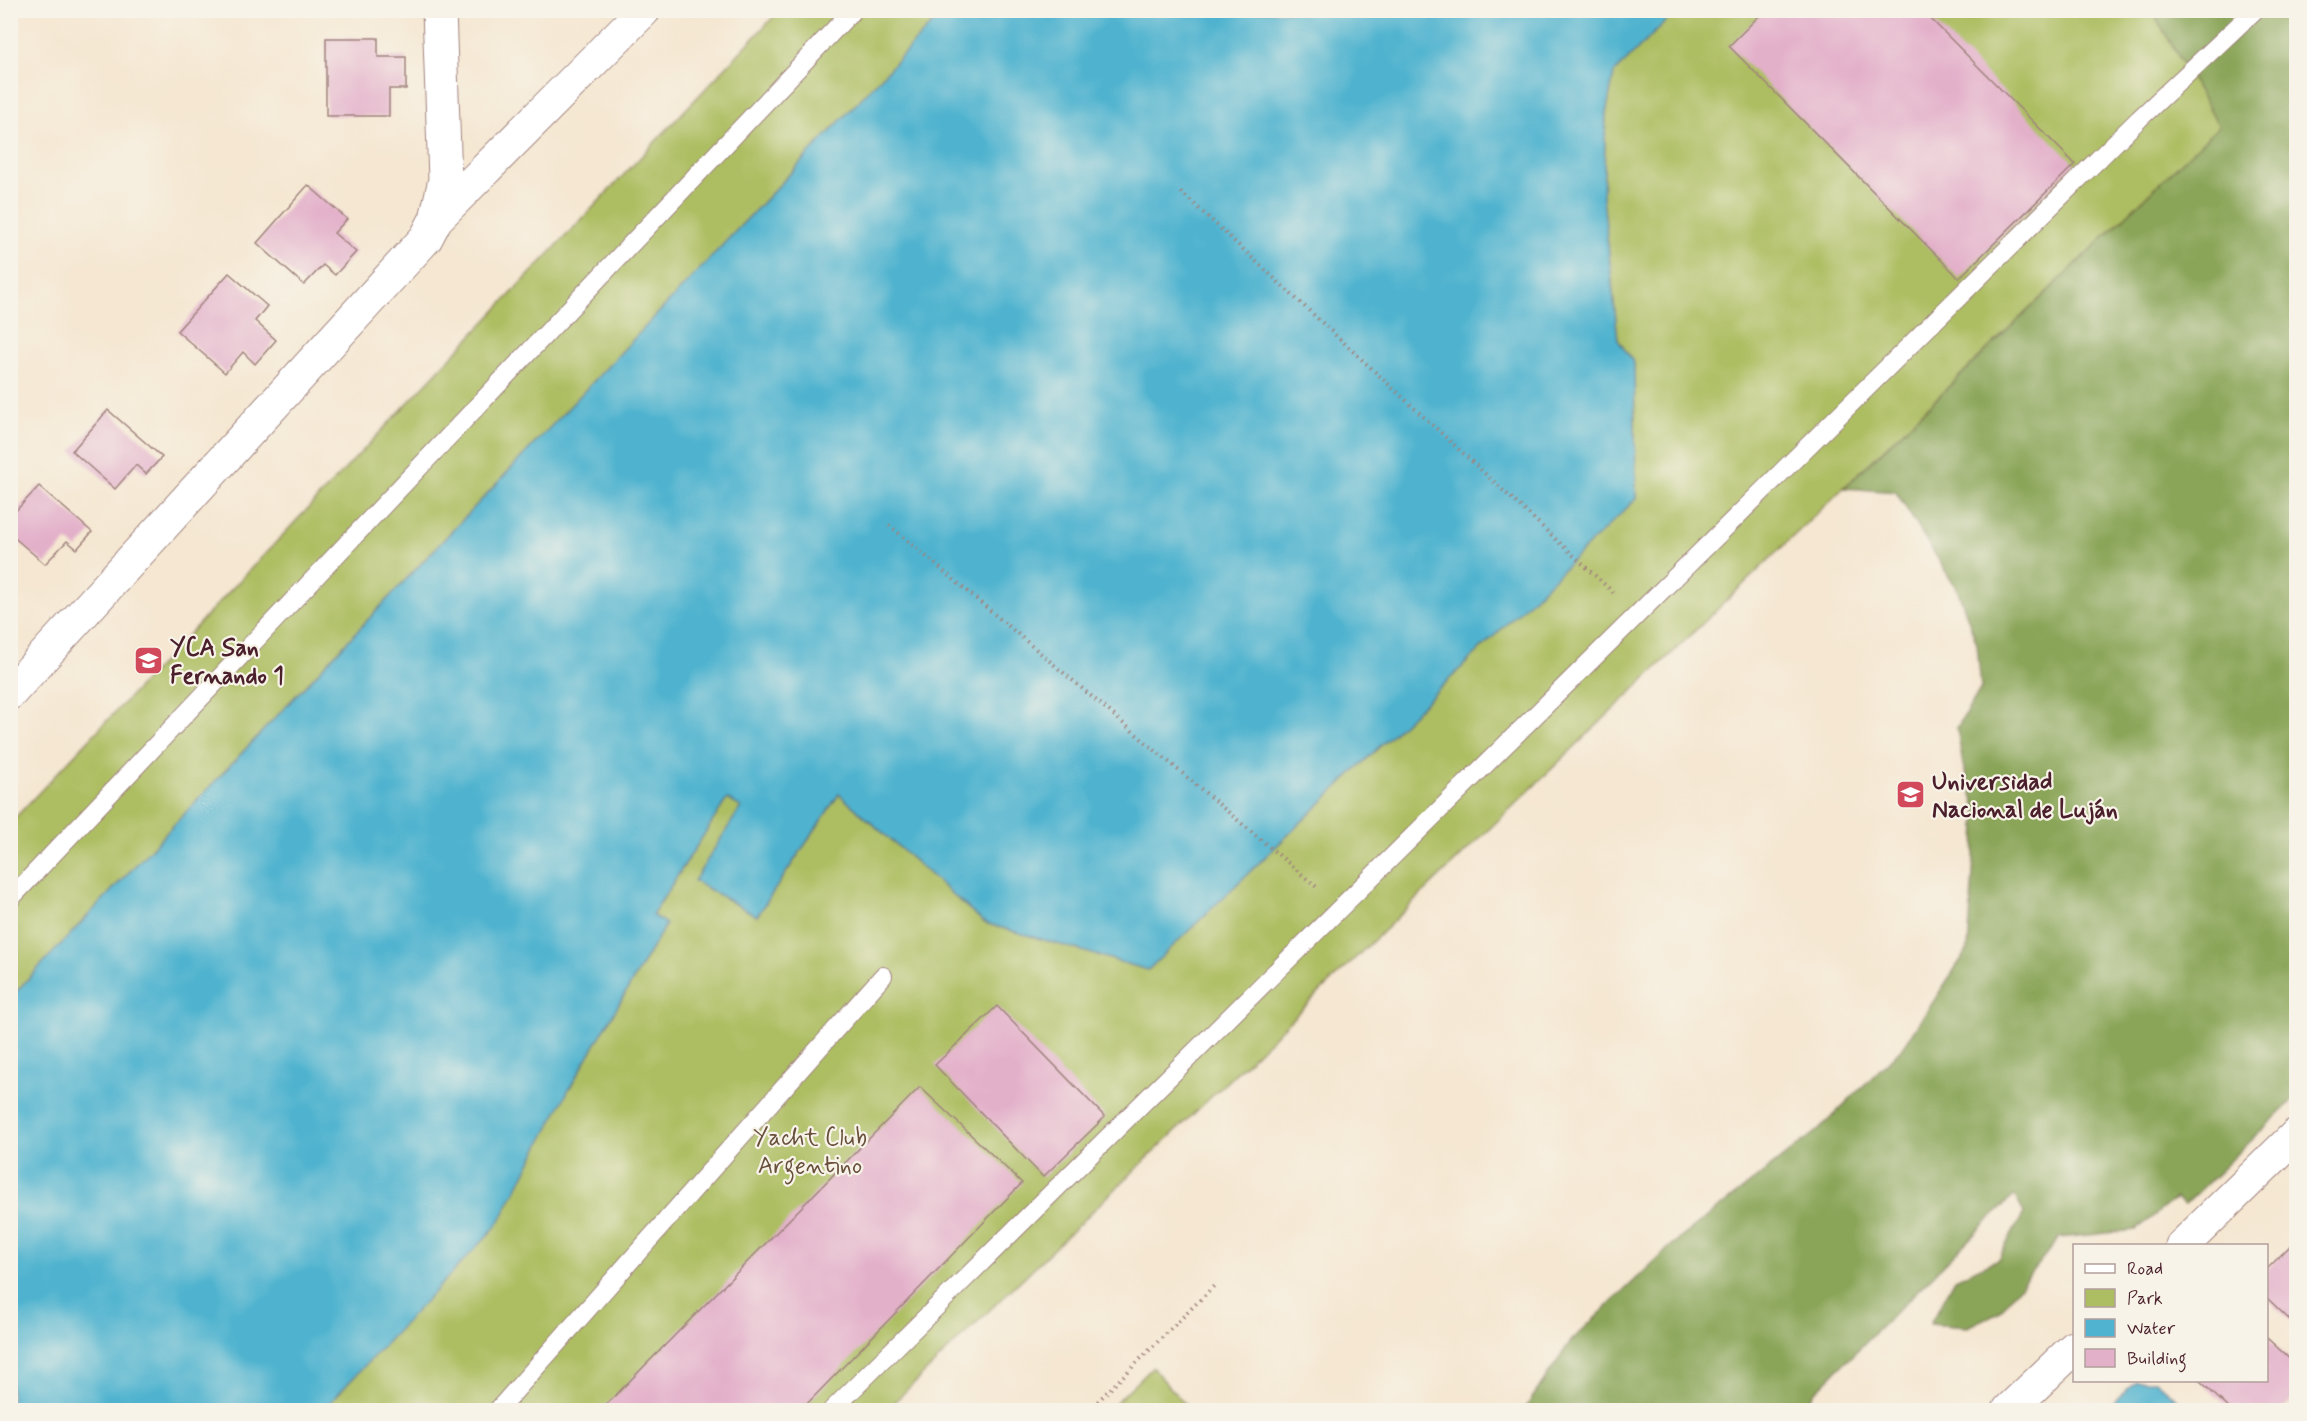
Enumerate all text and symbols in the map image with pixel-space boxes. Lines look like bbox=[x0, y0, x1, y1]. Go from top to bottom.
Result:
place label: YCA San Fernando 1 bbox=[170, 633, 284, 692]
school or university icon: YCA San Fernando 1 bbox=[133, 645, 165, 677]
place label: Universidad Nacional de Luján bbox=[1932, 767, 2118, 826]
school or university icon: Universidad Nacional de Luján bbox=[1895, 779, 1927, 811]
park label: Yacht Club Argentino bbox=[753, 1123, 867, 1185]
legend bbox=[2073, 1244, 2268, 1382]
text: Road bbox=[2127, 1257, 2163, 1281]
text: Park bbox=[2127, 1287, 2163, 1311]
text: Water bbox=[2127, 1317, 2176, 1341]
text: Building bbox=[2127, 1347, 2187, 1373]

